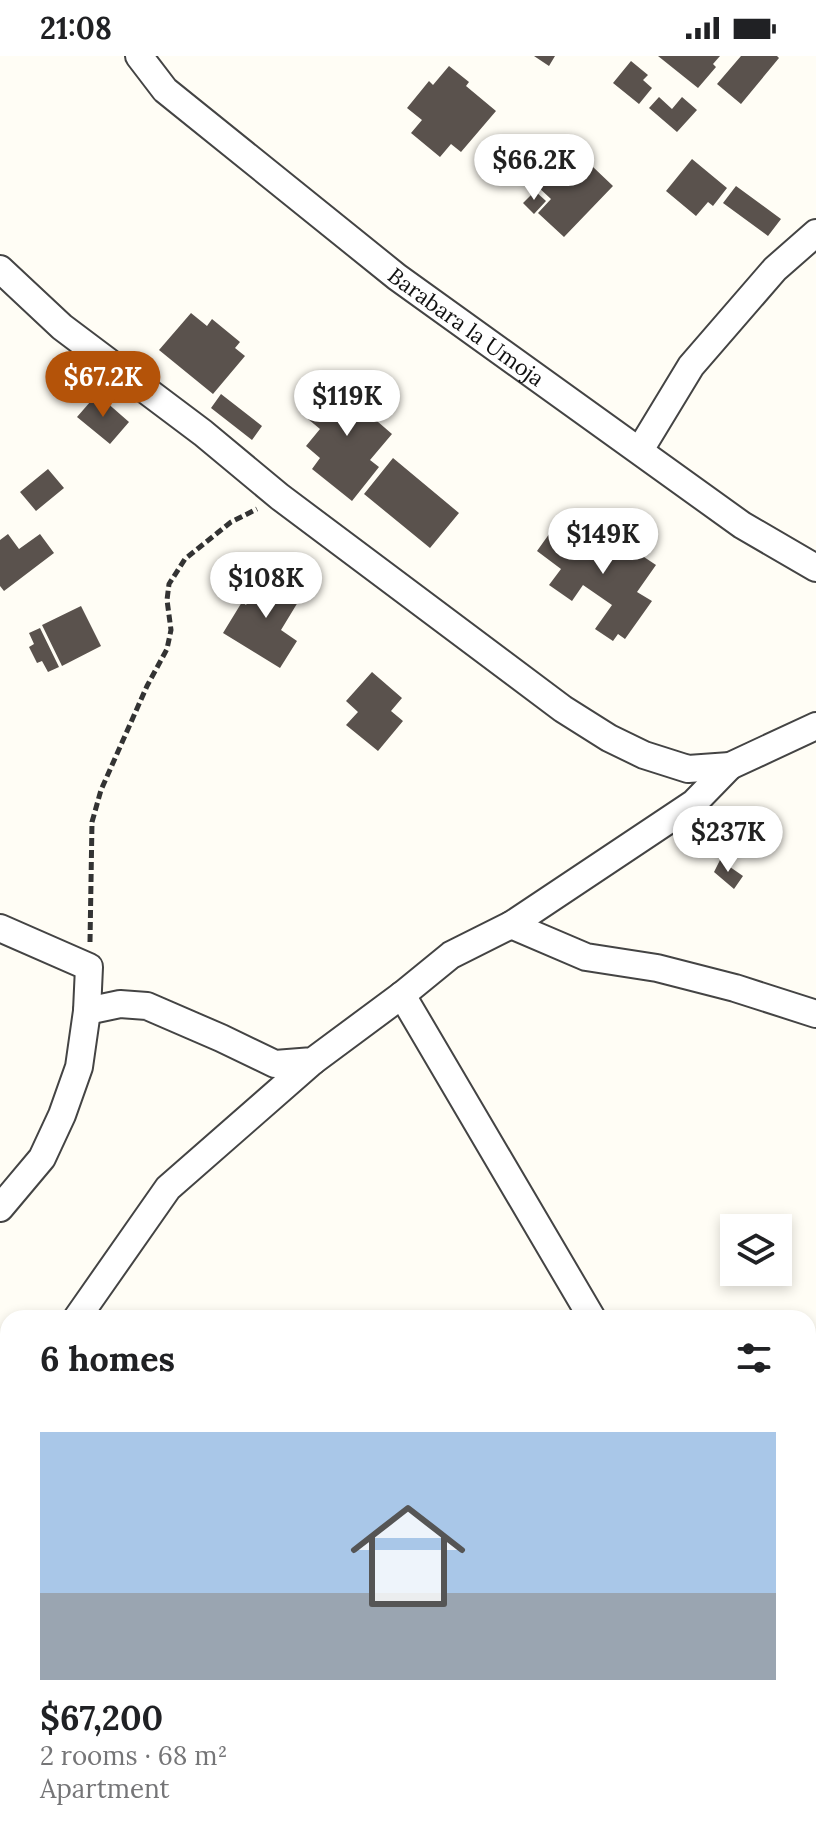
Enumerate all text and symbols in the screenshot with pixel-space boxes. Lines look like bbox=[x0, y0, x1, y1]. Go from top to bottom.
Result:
text: 21:08 bbox=[40, 9, 112, 47]
pin: $66.2K bbox=[469, 134, 599, 202]
text: $66.2K bbox=[492, 143, 576, 176]
street label: Barabara la Umoja bbox=[382, 261, 550, 392]
pin: $67.2K bbox=[38, 351, 168, 419]
text: $67.2K bbox=[63, 360, 143, 393]
pin: $119K bbox=[291, 370, 403, 438]
text: $119K bbox=[312, 379, 382, 412]
pin: $149K bbox=[547, 508, 659, 576]
text: $149K bbox=[566, 517, 640, 550]
pin: $108K bbox=[210, 552, 322, 620]
text: $108K bbox=[228, 561, 304, 594]
pin: $237K bbox=[672, 806, 784, 874]
text: $237K bbox=[691, 815, 765, 848]
map controls bbox=[720, 1214, 792, 1286]
button: layers bbox=[720, 1214, 792, 1286]
icon: filters bbox=[732, 1336, 776, 1380]
text: 6 homes bbox=[40, 1337, 175, 1380]
icon: home bbox=[336, 1484, 480, 1628]
text: $67,200 bbox=[40, 1696, 163, 1739]
text: 2 rooms · 68 m² bbox=[40, 1739, 228, 1772]
text: Apartment bbox=[40, 1772, 170, 1805]

